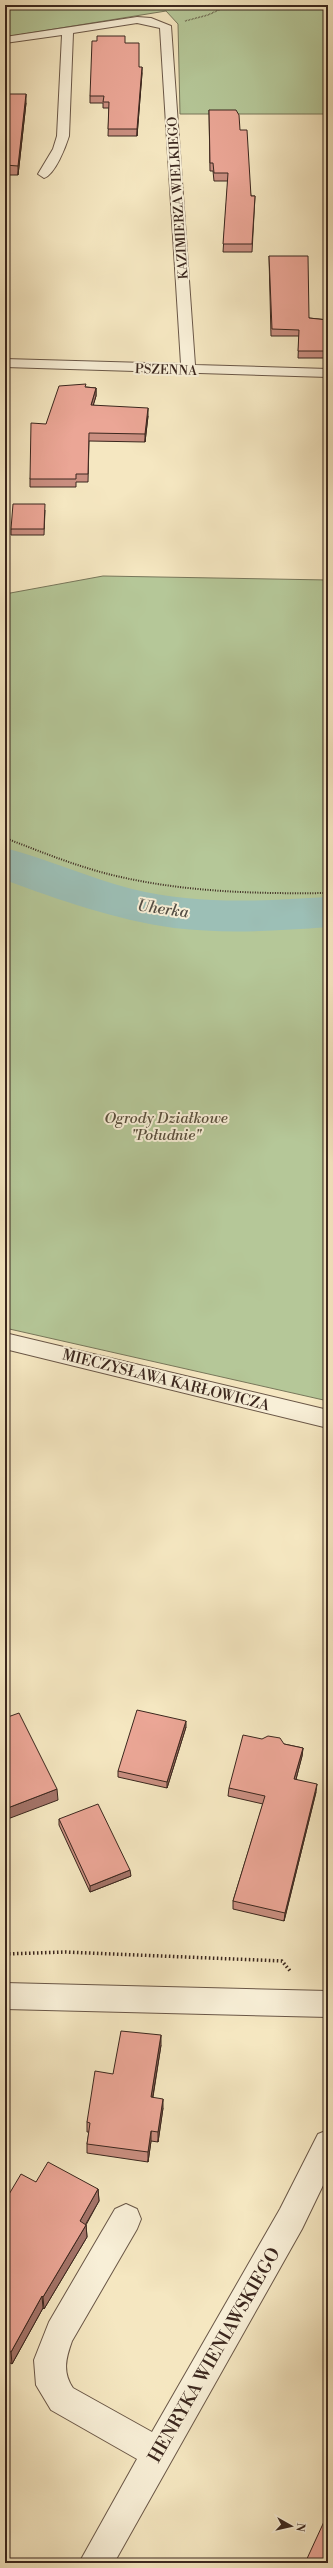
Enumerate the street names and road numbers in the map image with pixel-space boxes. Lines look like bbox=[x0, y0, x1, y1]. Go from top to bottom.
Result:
street label: KAZIMIERZA WIELKIEGO bbox=[164, 116, 192, 280]
street label: PSZENNA bbox=[135, 361, 198, 379]
street label: MIECZYSŁAWA KARŁOWICZA bbox=[60, 1345, 272, 1416]
street label: HENRYKA WIENIAWSKIEGO bbox=[143, 2243, 286, 2467]

